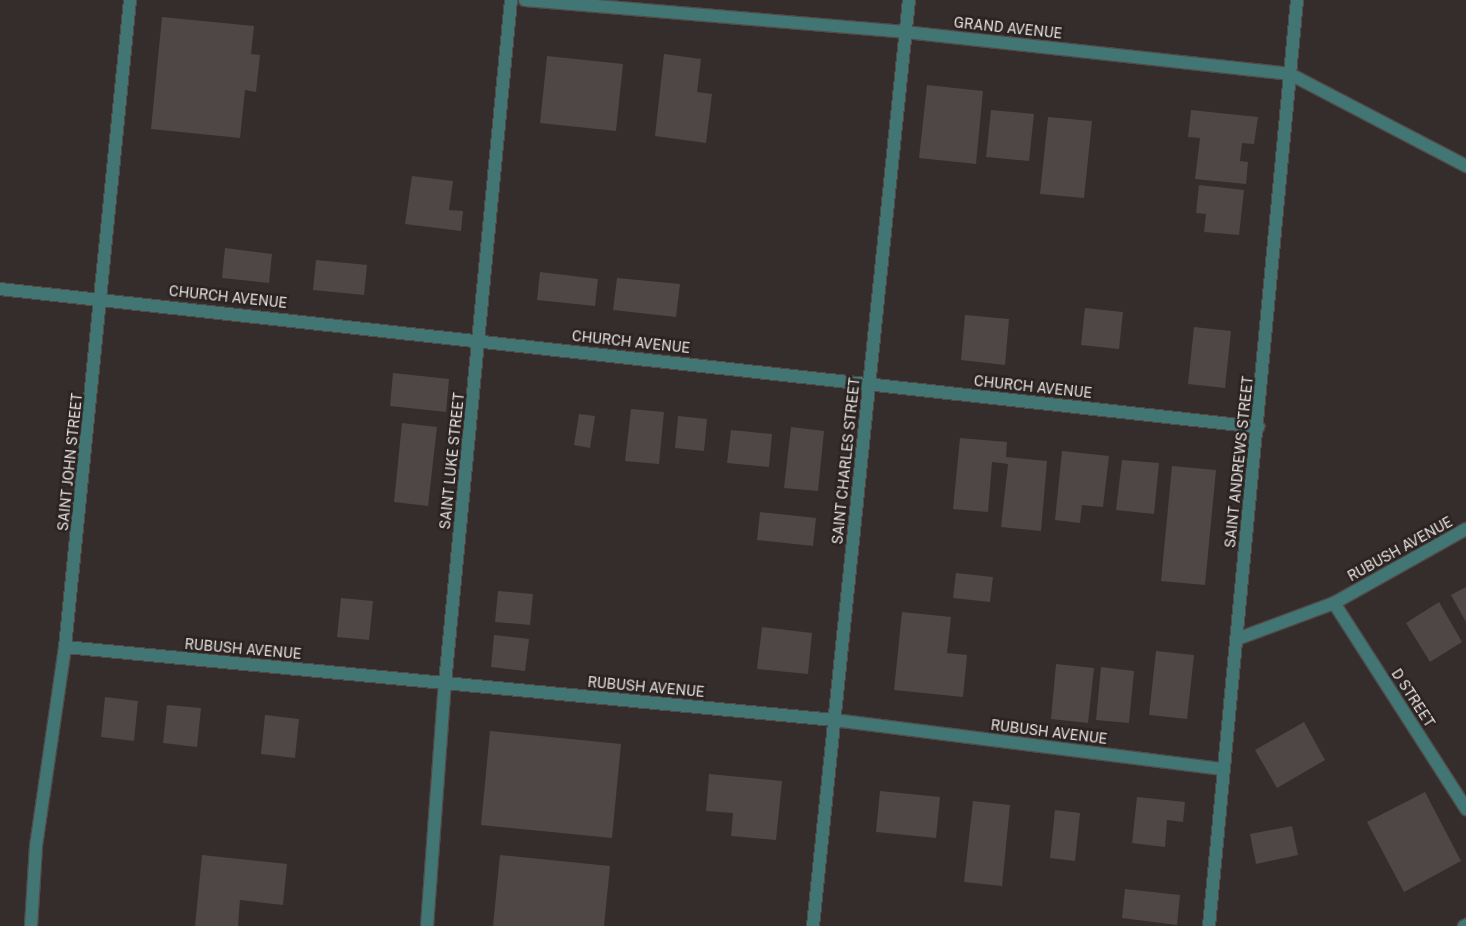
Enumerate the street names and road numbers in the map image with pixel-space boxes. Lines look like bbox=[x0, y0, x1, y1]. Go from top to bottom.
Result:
street label: GRAND AVENUE bbox=[953, 14, 1063, 42]
street label: CHURCH AVENUE bbox=[168, 282, 288, 312]
street label: CHURCH AVENUE bbox=[571, 327, 691, 357]
street label: CHURCH AVENUE bbox=[973, 372, 1093, 402]
street label: SAINT ANDREWS STREET bbox=[1222, 375, 1256, 549]
street label: SAINT CHARLES STREET bbox=[829, 377, 863, 545]
street label: SAINT JOHN STREET bbox=[54, 392, 86, 532]
street label: SAINT LUKE STREET bbox=[436, 392, 468, 530]
street label: RUBUSH AVENUE bbox=[1345, 513, 1455, 585]
street label: RUBUSH AVENUE bbox=[184, 636, 302, 662]
street label: D STREET bbox=[1388, 666, 1438, 730]
street label: RUBUSH AVENUE bbox=[587, 674, 705, 700]
street label: RUBUSH AVENUE bbox=[990, 717, 1108, 747]

